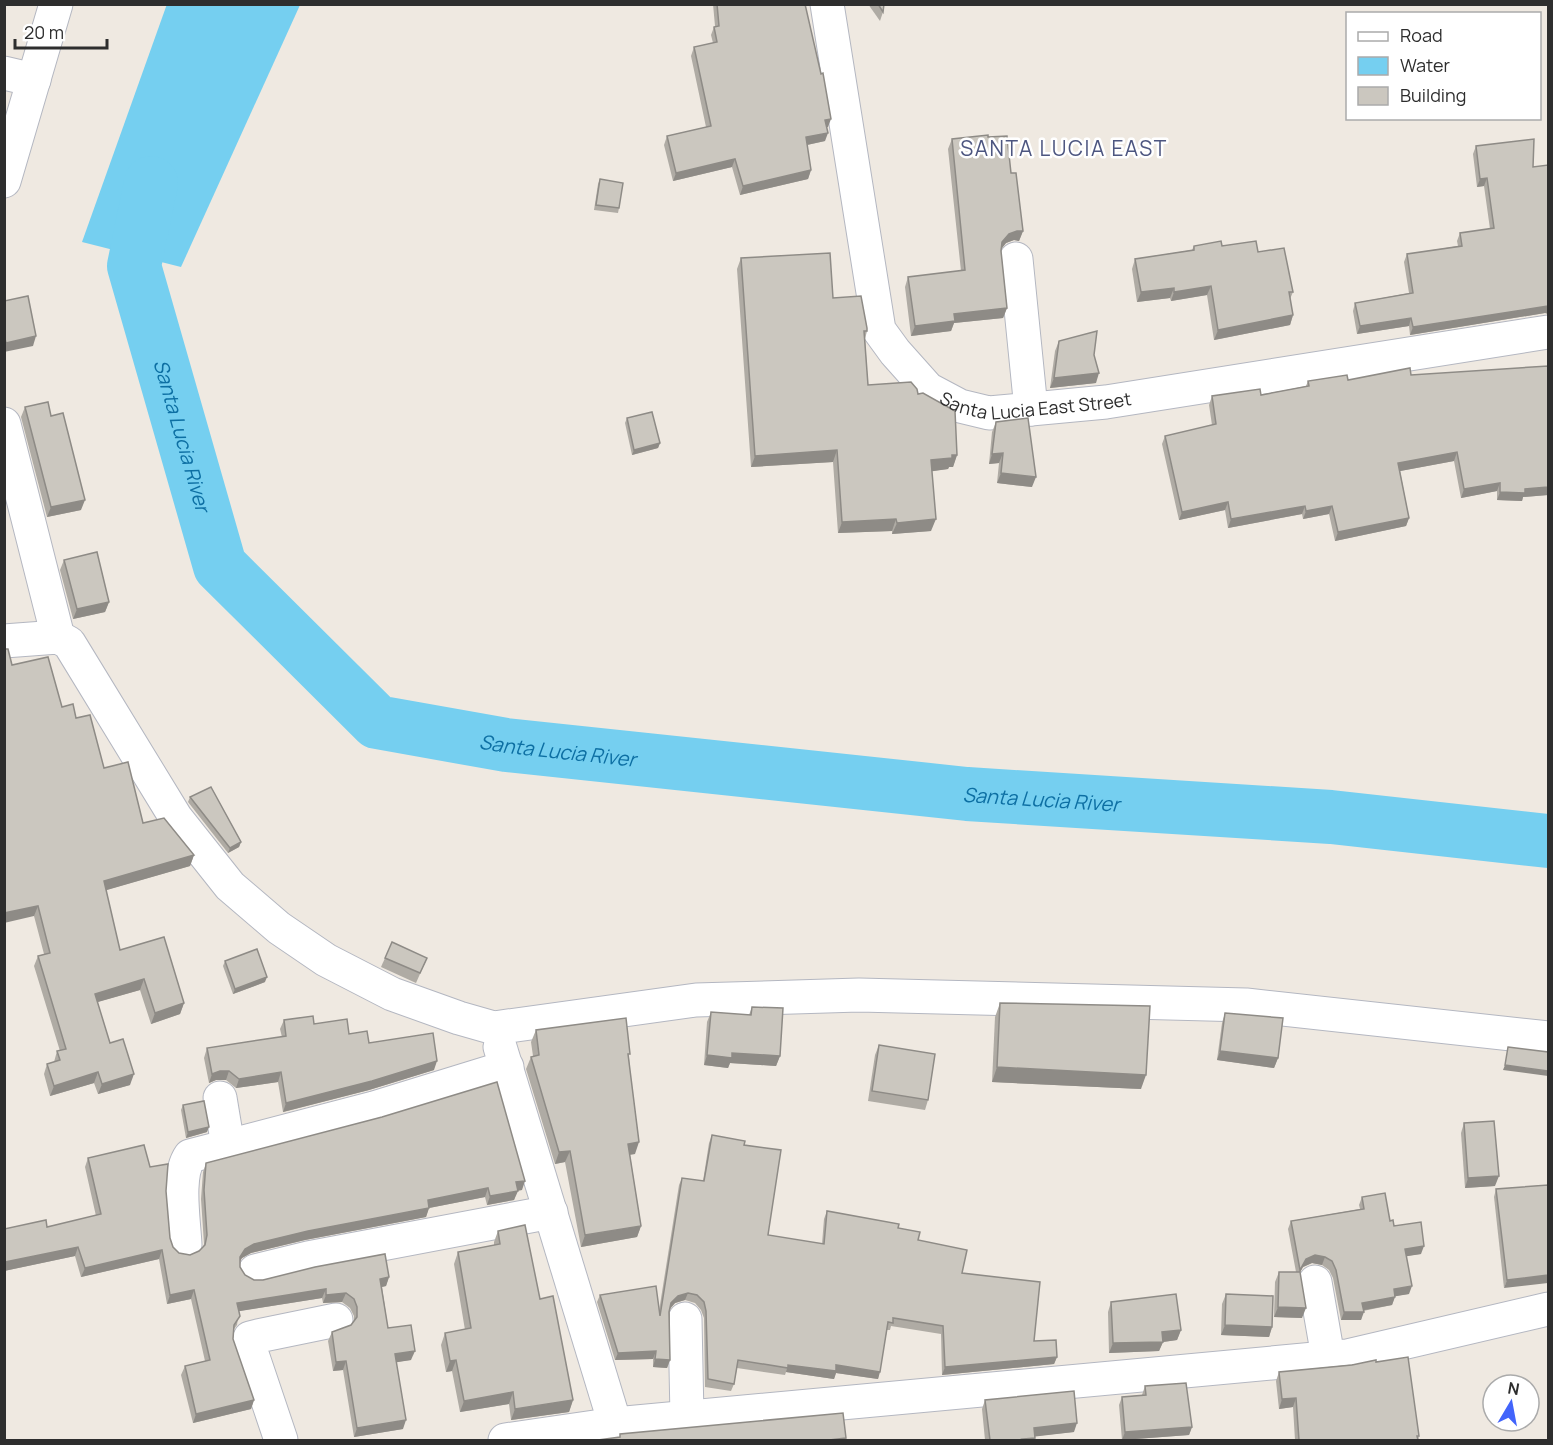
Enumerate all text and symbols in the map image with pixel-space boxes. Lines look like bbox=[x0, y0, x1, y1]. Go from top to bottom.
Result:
scale bar bbox=[15, 12, 106, 50]
legend bbox=[1346, 12, 1541, 120]
text: 20 m bbox=[24, 20, 64, 44]
text: Road bbox=[1400, 23, 1443, 47]
text: Water bbox=[1400, 53, 1450, 77]
text: Building bbox=[1400, 83, 1466, 107]
district label: SANTA LUCIA EAST bbox=[960, 134, 1168, 162]
water label: Santa Lucia River bbox=[148, 356, 218, 517]
street label: Santa Lucia East Street bbox=[936, 386, 1133, 425]
water label: Santa Lucia River bbox=[477, 727, 640, 773]
water label: Santa Lucia River bbox=[962, 780, 1123, 817]
north arrow bbox=[1481, 1373, 1541, 1433]
text: N bbox=[1506, 1376, 1521, 1400]

